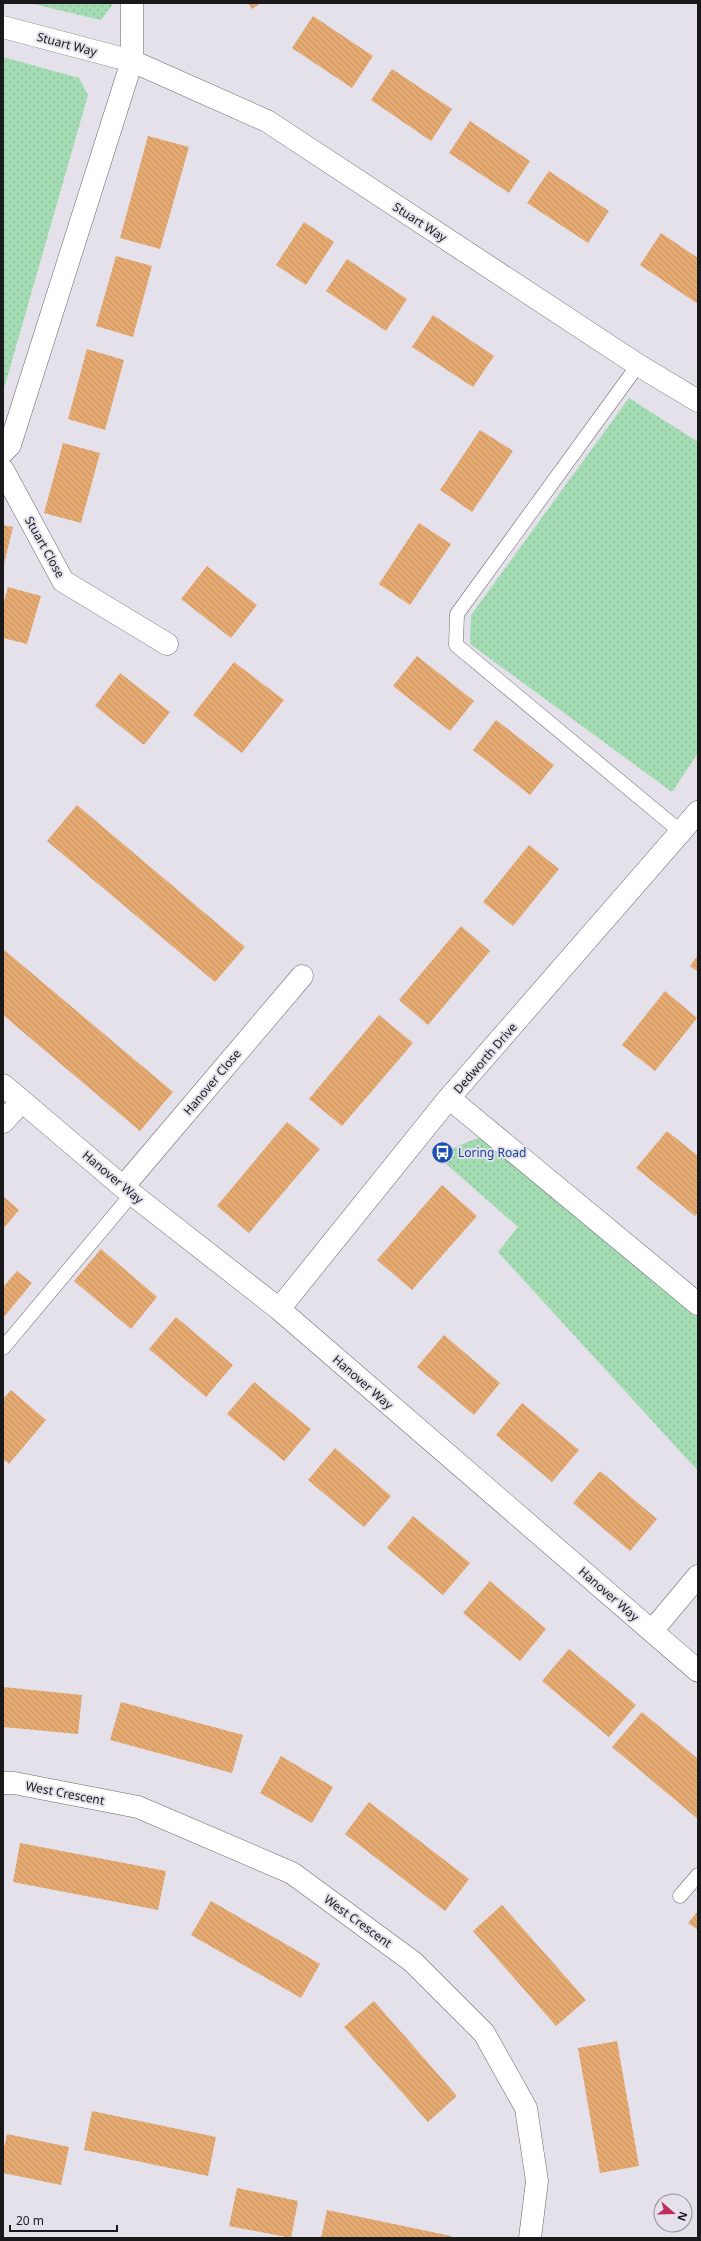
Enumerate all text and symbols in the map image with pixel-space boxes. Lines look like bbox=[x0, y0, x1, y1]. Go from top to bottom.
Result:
street label: Stuart Way bbox=[35, 28, 100, 60]
street label: Stuart Way bbox=[390, 198, 451, 246]
street label: Stuart Close bbox=[21, 513, 69, 581]
street label: Dedworth Drive bbox=[449, 1019, 521, 1097]
street label: Hanover Close bbox=[179, 1045, 245, 1119]
bus stop icon: Loring Road bbox=[429, 1139, 455, 1165]
place label: Loring Road bbox=[458, 1144, 526, 1161]
street label: Hanover Way bbox=[79, 1146, 148, 1208]
street label: Hanover Way bbox=[329, 1351, 397, 1414]
street label: Hanover Way bbox=[575, 1563, 643, 1626]
street label: West Crescent bbox=[24, 1777, 107, 1809]
street label: West Crescent bbox=[321, 1891, 396, 1952]
north arrow bbox=[653, 2193, 693, 2233]
scale bar bbox=[10, 2207, 117, 2233]
text: N bbox=[674, 2210, 691, 2223]
text: 20 m bbox=[16, 2212, 44, 2229]

